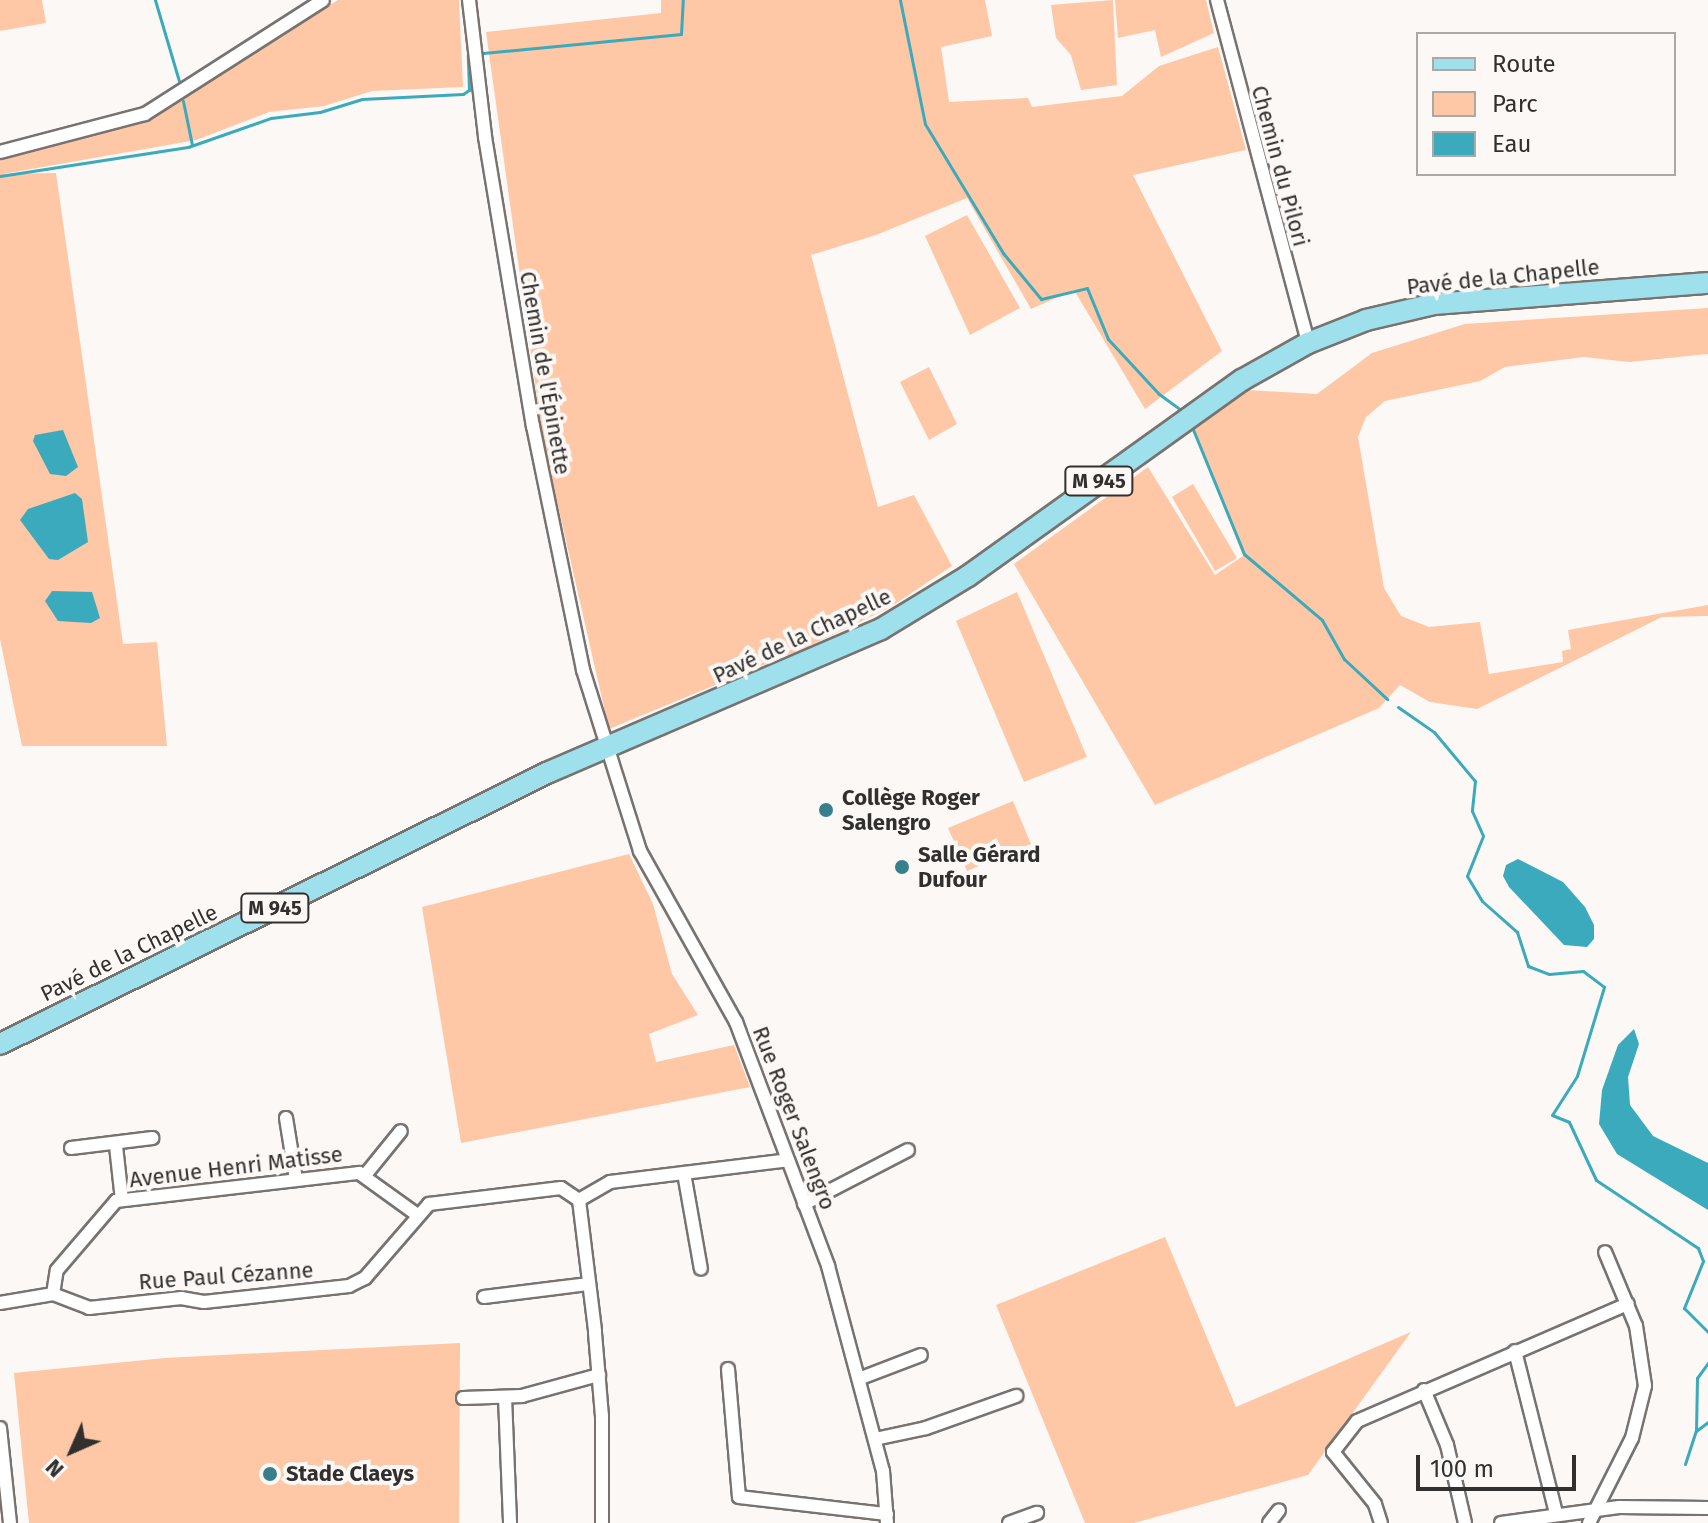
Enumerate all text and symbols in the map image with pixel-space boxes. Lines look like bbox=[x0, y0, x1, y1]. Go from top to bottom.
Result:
legend bbox=[1416, 32, 1676, 176]
text: Route bbox=[1492, 50, 1556, 78]
street label: Chemin du Pilori bbox=[1246, 83, 1314, 249]
text: Parc bbox=[1492, 90, 1538, 118]
text: Eau bbox=[1492, 130, 1532, 158]
street label: Pavé de la Chapelle bbox=[1405, 254, 1601, 300]
street label: Chemin de l'Épinette bbox=[514, 269, 576, 477]
road number: M 945 bbox=[1063, 465, 1135, 497]
street label: Pavé de la Chapelle bbox=[709, 583, 895, 689]
place label: Collège Roger Salengro bbox=[842, 784, 980, 836]
marker: Collège Roger Salengro bbox=[817, 801, 835, 819]
place label: Salle Gérard Dufour bbox=[918, 841, 1041, 892]
marker: Salle Gérard Dufour bbox=[893, 858, 911, 876]
road number: M 945 bbox=[239, 892, 311, 924]
street label: Pavé de la Chapelle bbox=[36, 899, 222, 1007]
street label: Rue Roger Salengro bbox=[747, 1023, 841, 1213]
street label: Avenue Henri Matisse bbox=[128, 1141, 344, 1193]
street label: Rue Paul Cézanne bbox=[138, 1257, 314, 1295]
north arrow bbox=[32, 1411, 112, 1491]
scale bar bbox=[1420, 1439, 1580, 1489]
text: N bbox=[40, 1454, 69, 1483]
text: 100 m bbox=[1430, 1455, 1494, 1483]
place label: Stade Claeys bbox=[286, 1461, 414, 1487]
marker: Stade Claeys bbox=[261, 1465, 279, 1483]

